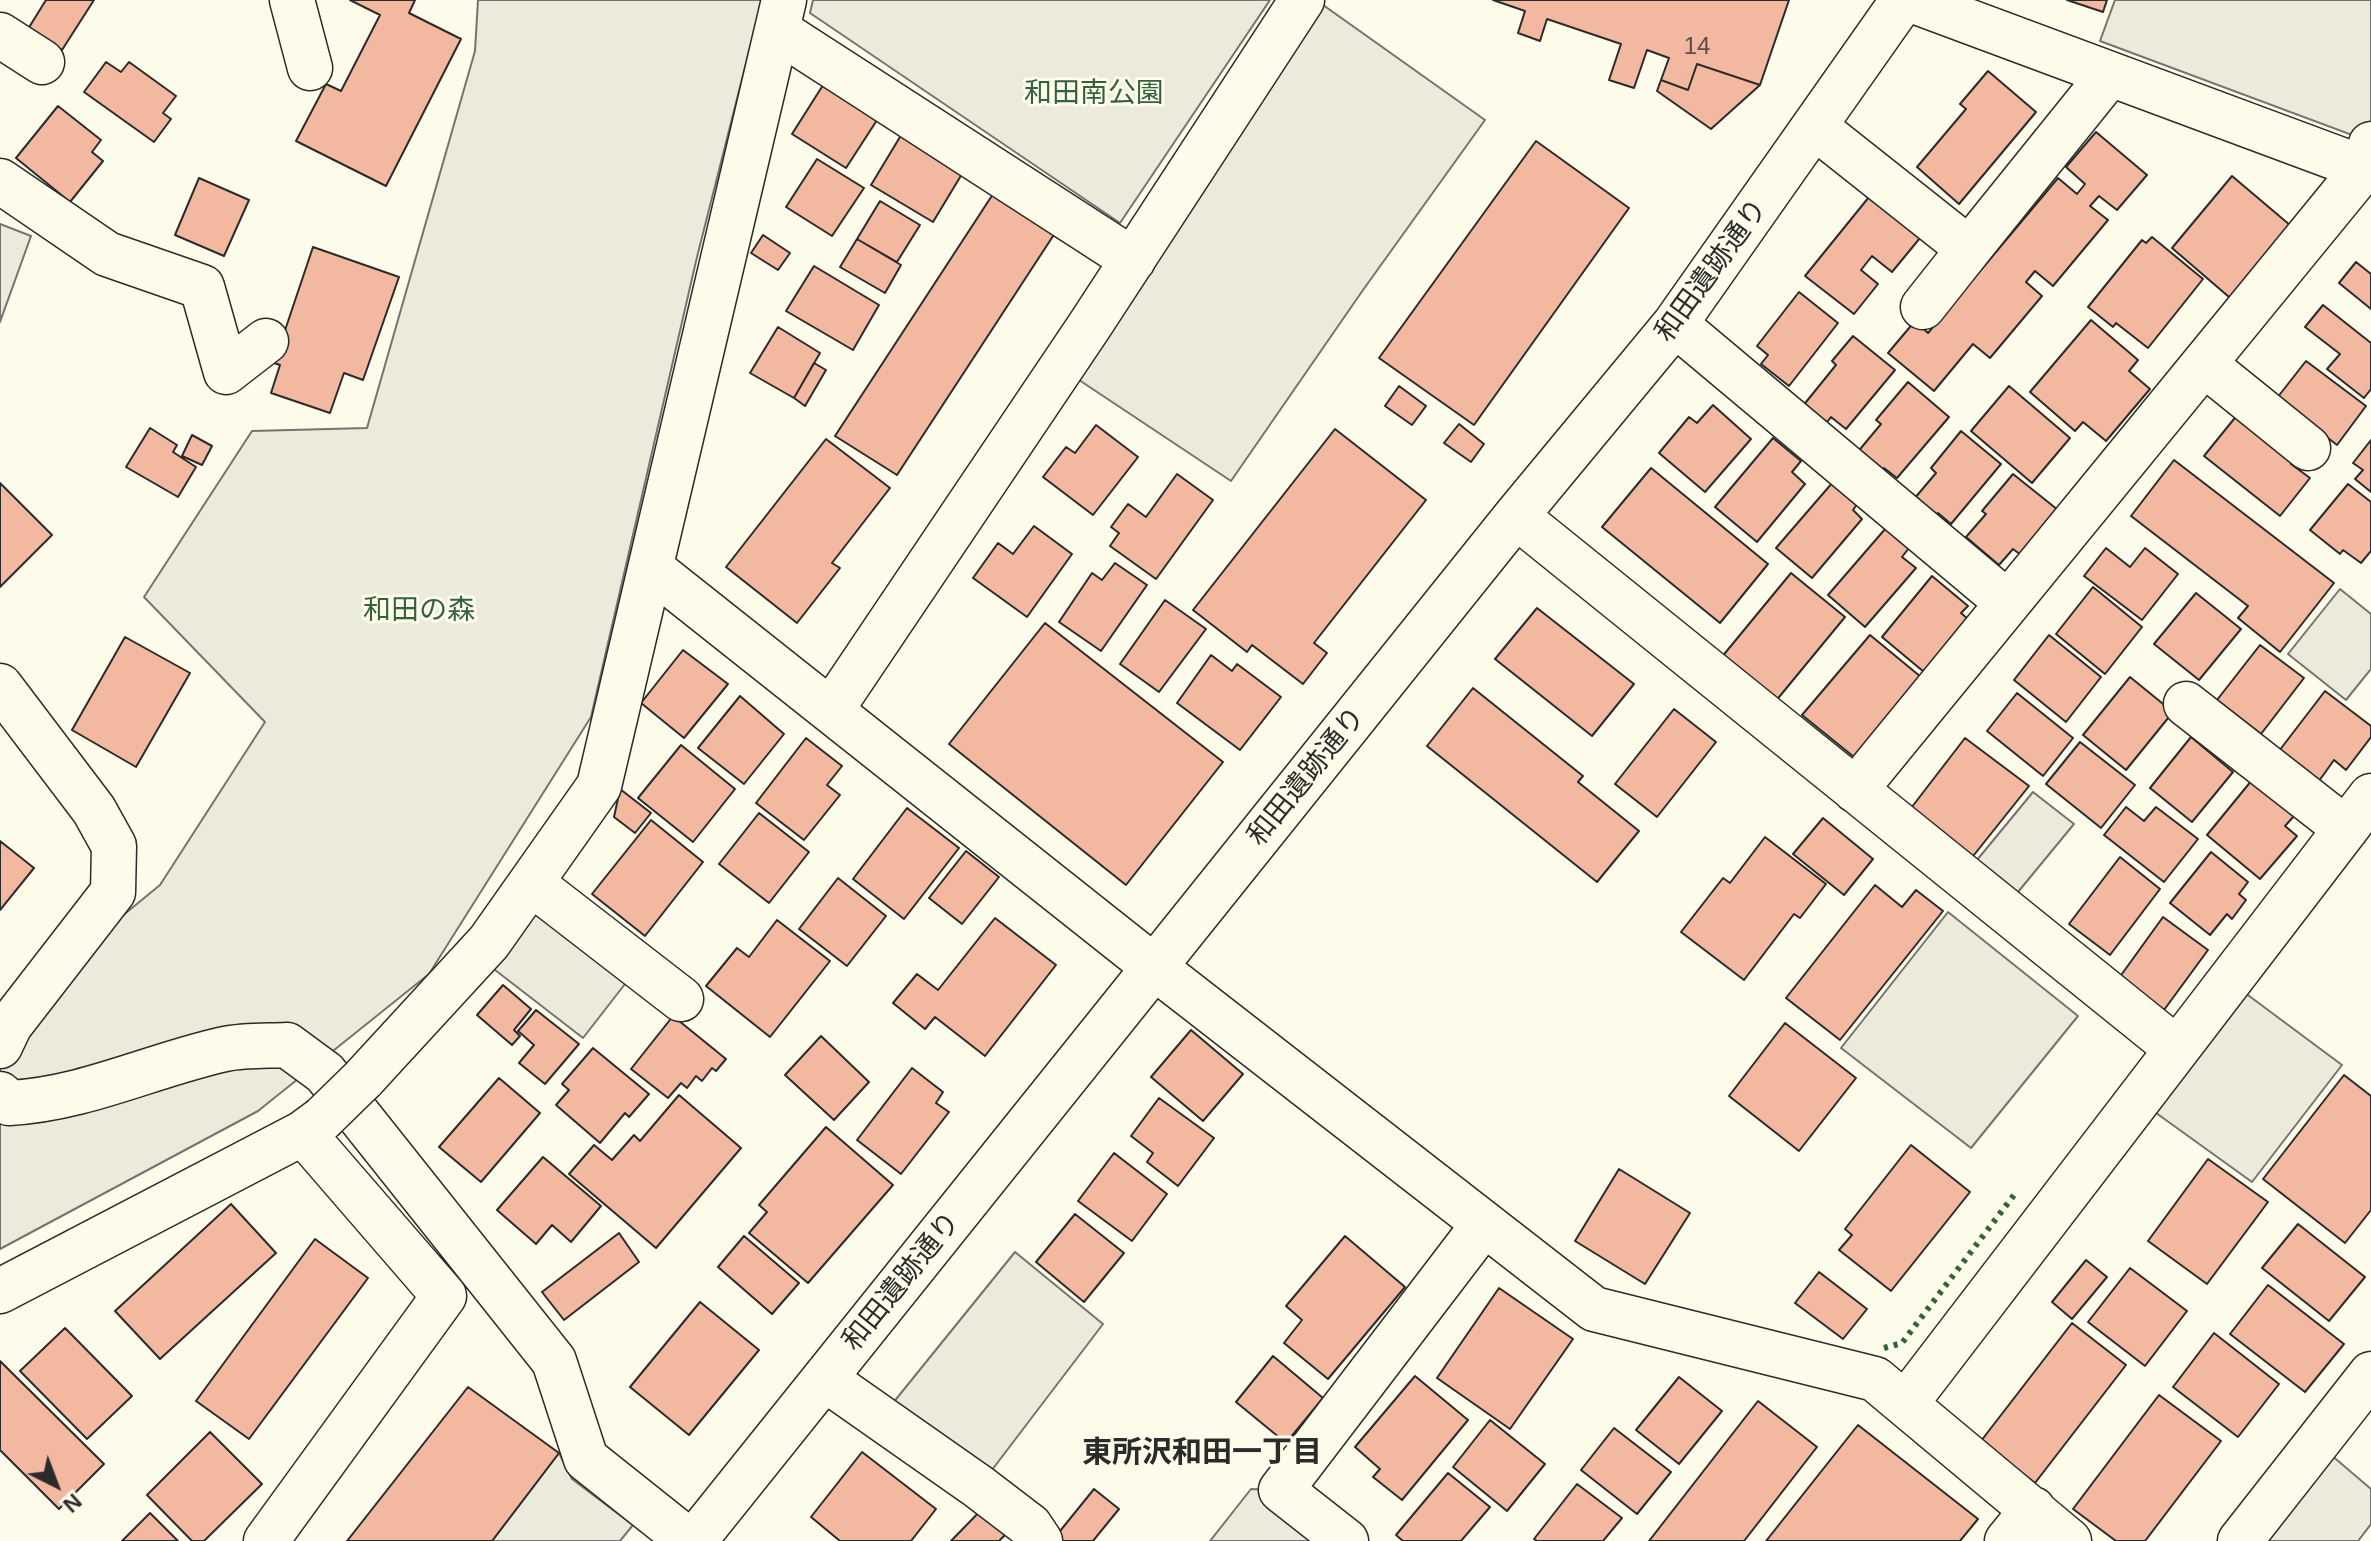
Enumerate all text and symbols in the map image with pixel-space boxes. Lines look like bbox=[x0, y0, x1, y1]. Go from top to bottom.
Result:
house number: 14 bbox=[1684, 33, 1710, 61]
park label: 和田南公園 bbox=[1024, 77, 1164, 111]
street label: 和田遺跡通り bbox=[1649, 193, 1775, 349]
park label: 和田の森 bbox=[363, 594, 475, 628]
street label: 和田遺跡通り bbox=[1241, 701, 1373, 853]
street label: 和田遺跡通り bbox=[836, 1206, 968, 1358]
district label: 東所沢和田一丁目 bbox=[1082, 1436, 1322, 1472]
north arrow bbox=[16, 1445, 96, 1525]
text: N bbox=[58, 1489, 87, 1518]

